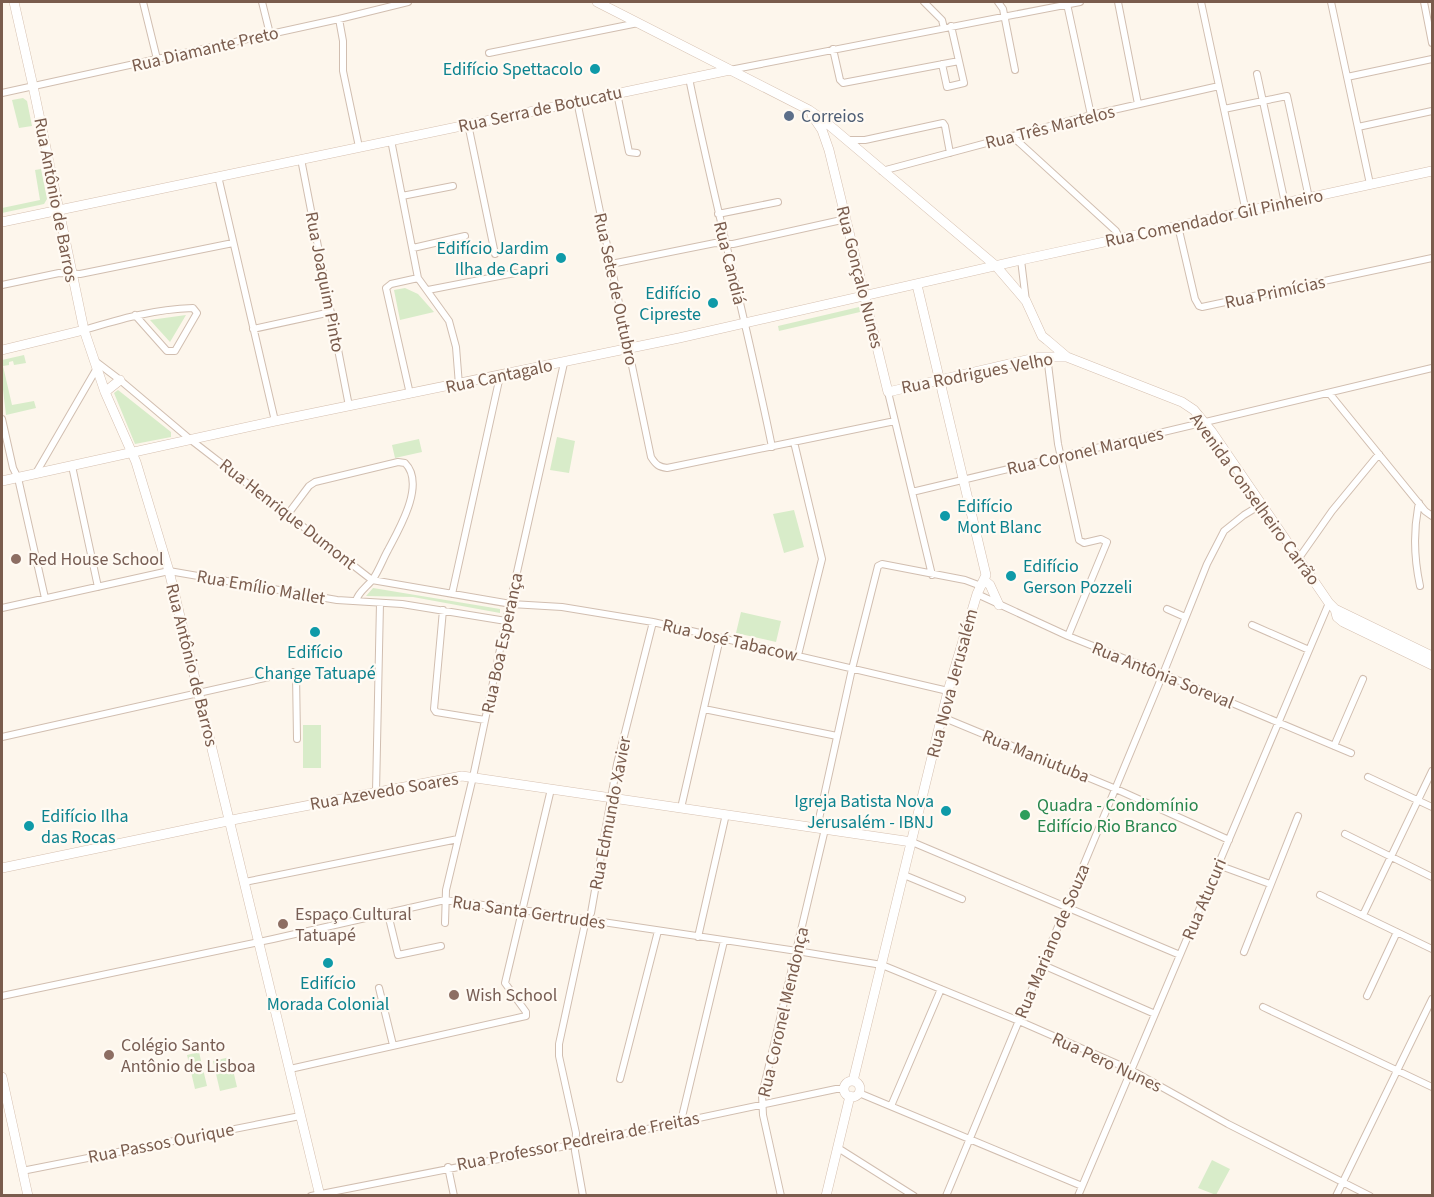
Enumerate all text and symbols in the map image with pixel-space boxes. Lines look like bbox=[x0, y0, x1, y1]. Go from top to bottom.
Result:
street label: Rua Diamante Preto bbox=[129, 20, 281, 79]
place label: Edifício Spettacolo bbox=[443, 57, 583, 82]
marker: Edifício Spettacolo bbox=[588, 62, 602, 76]
street label: Rua Serra de Botucatu bbox=[456, 80, 624, 139]
street label: Rua Três Martelos bbox=[983, 99, 1118, 156]
place label: Correios bbox=[801, 104, 864, 129]
marker: Correios bbox=[782, 109, 796, 123]
street label: Rua Antônio de Barros bbox=[27, 116, 84, 285]
street label: Rua Comendador Gil Pinheiro bbox=[1103, 183, 1325, 254]
street label: Rua Gonçalo Nunes bbox=[830, 203, 889, 351]
street label: Rua Joaquim Pinto bbox=[299, 210, 350, 355]
street label: Rua Sete de Outubro bbox=[587, 211, 644, 368]
street label: Rua Candiá bbox=[707, 219, 752, 308]
place label: Edifício Jardim Ilha de Capri bbox=[437, 236, 549, 282]
marker: Edifício Jardim Ilha de Capri bbox=[554, 251, 568, 265]
street label: Rua Primícias bbox=[1223, 270, 1328, 315]
place label: Edifício Cipreste bbox=[639, 281, 701, 327]
marker: Edifício Cipreste bbox=[706, 296, 720, 310]
street label: Rua Rodrigues Velho bbox=[899, 347, 1055, 400]
street label: Rua Cantagalo bbox=[443, 353, 555, 400]
street label: Avenida Conselheiro Carrão bbox=[1183, 408, 1326, 591]
street label: Rua Coronel Marques bbox=[1004, 421, 1166, 482]
street label: Rua Henrique Dumont bbox=[214, 453, 361, 576]
place label: Edifício Mont Blanc bbox=[957, 494, 1042, 540]
marker: Edifício Mont Blanc bbox=[938, 509, 952, 523]
place label: Red House School bbox=[28, 547, 164, 572]
marker: Red House School bbox=[9, 552, 23, 566]
place label: Edifício Gerson Pozzeli bbox=[1023, 554, 1132, 600]
street label: Rua Emílio Mallet bbox=[195, 564, 327, 611]
marker: Edifício Gerson Pozzeli bbox=[1004, 569, 1018, 583]
street label: Rua Boa Esperança bbox=[475, 570, 530, 716]
street label: Rua Antônio de Barros bbox=[159, 581, 224, 749]
street label: Rua Nova Jerusalém bbox=[921, 606, 984, 760]
street label: Rua José Tabacow bbox=[660, 613, 800, 668]
marker: Edifício Change Tatuapé bbox=[308, 625, 322, 639]
street label: Rua Antônia Soreval bbox=[1088, 636, 1238, 715]
place label: Edifício Change Tatuapé bbox=[254, 640, 376, 686]
street label: Rua Maniutuba bbox=[978, 724, 1093, 789]
street label: Rua Edmundo Xavier bbox=[583, 733, 638, 892]
street label: Rua Azevedo Soares bbox=[308, 766, 460, 817]
place label: Igreja Batista Nova Jerusalém - IBNJ bbox=[794, 789, 934, 835]
place label: Quadra - Condomínio Edifício Rio Branco bbox=[1037, 793, 1199, 839]
place label: Edifício Ilha das Rocas bbox=[41, 804, 129, 850]
marker: Igreja Batista Nova Jerusalém - IBNJ bbox=[939, 804, 953, 818]
marker: Quadra - Condomínio Edifício Rio Branco bbox=[1018, 808, 1032, 822]
marker: Edifício Ilha das Rocas bbox=[22, 819, 36, 833]
street label: Rua Atucuri bbox=[1176, 854, 1233, 944]
street label: Rua Mariano de Souza bbox=[1009, 860, 1096, 1022]
street label: Rua Santa Gertrudes bbox=[451, 889, 607, 936]
place label: Espaço Cultural Tatuapé bbox=[295, 902, 412, 948]
marker: Espaço Cultural Tatuapé bbox=[276, 917, 290, 931]
street label: Rua Coronel Mendonça bbox=[752, 924, 815, 1100]
marker: Edifício Morada Colonial bbox=[321, 956, 335, 970]
place label: Edifício Morada Colonial bbox=[267, 971, 389, 1017]
place label: Wish School bbox=[466, 983, 557, 1008]
marker: Wish School bbox=[447, 988, 461, 1002]
street label: Rua Pero Nunes bbox=[1048, 1026, 1166, 1099]
place label: Colégio Santo Antônio de Lisboa bbox=[121, 1033, 256, 1079]
marker: Colégio Santo Antônio de Lisboa bbox=[102, 1048, 116, 1062]
street label: Rua Professor Pedreira de Freitas bbox=[455, 1106, 702, 1177]
street label: Rua Passos Ourique bbox=[86, 1117, 236, 1170]

